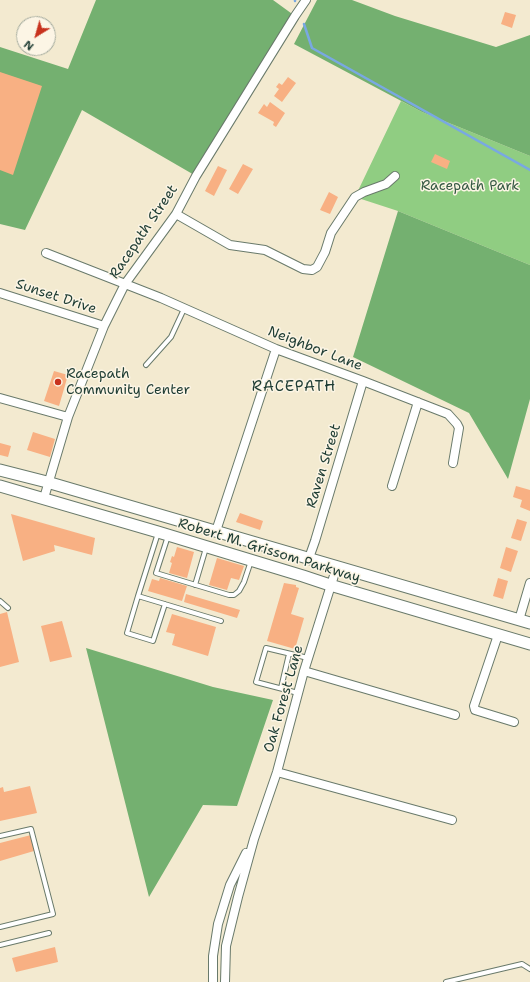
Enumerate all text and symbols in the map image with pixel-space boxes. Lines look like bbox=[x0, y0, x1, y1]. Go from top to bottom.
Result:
north arrow bbox=[16, 16, 56, 56]
text: N bbox=[21, 37, 37, 54]
park label: Racepath Park bbox=[421, 178, 519, 194]
street label: Racepath Street bbox=[106, 182, 182, 282]
street label: Sunset Drive bbox=[14, 276, 98, 318]
street label: Neighbor Lane bbox=[265, 323, 365, 375]
place label: Racepath Community Center bbox=[66, 366, 190, 398]
marker: Racepath Community Center bbox=[53, 377, 63, 387]
district label: RACEPATH bbox=[252, 378, 336, 396]
street label: Raven Street bbox=[303, 422, 345, 510]
street label: Robert M. Grissom Parkway bbox=[176, 515, 362, 587]
street label: Oak Forest Lane bbox=[261, 643, 307, 755]

